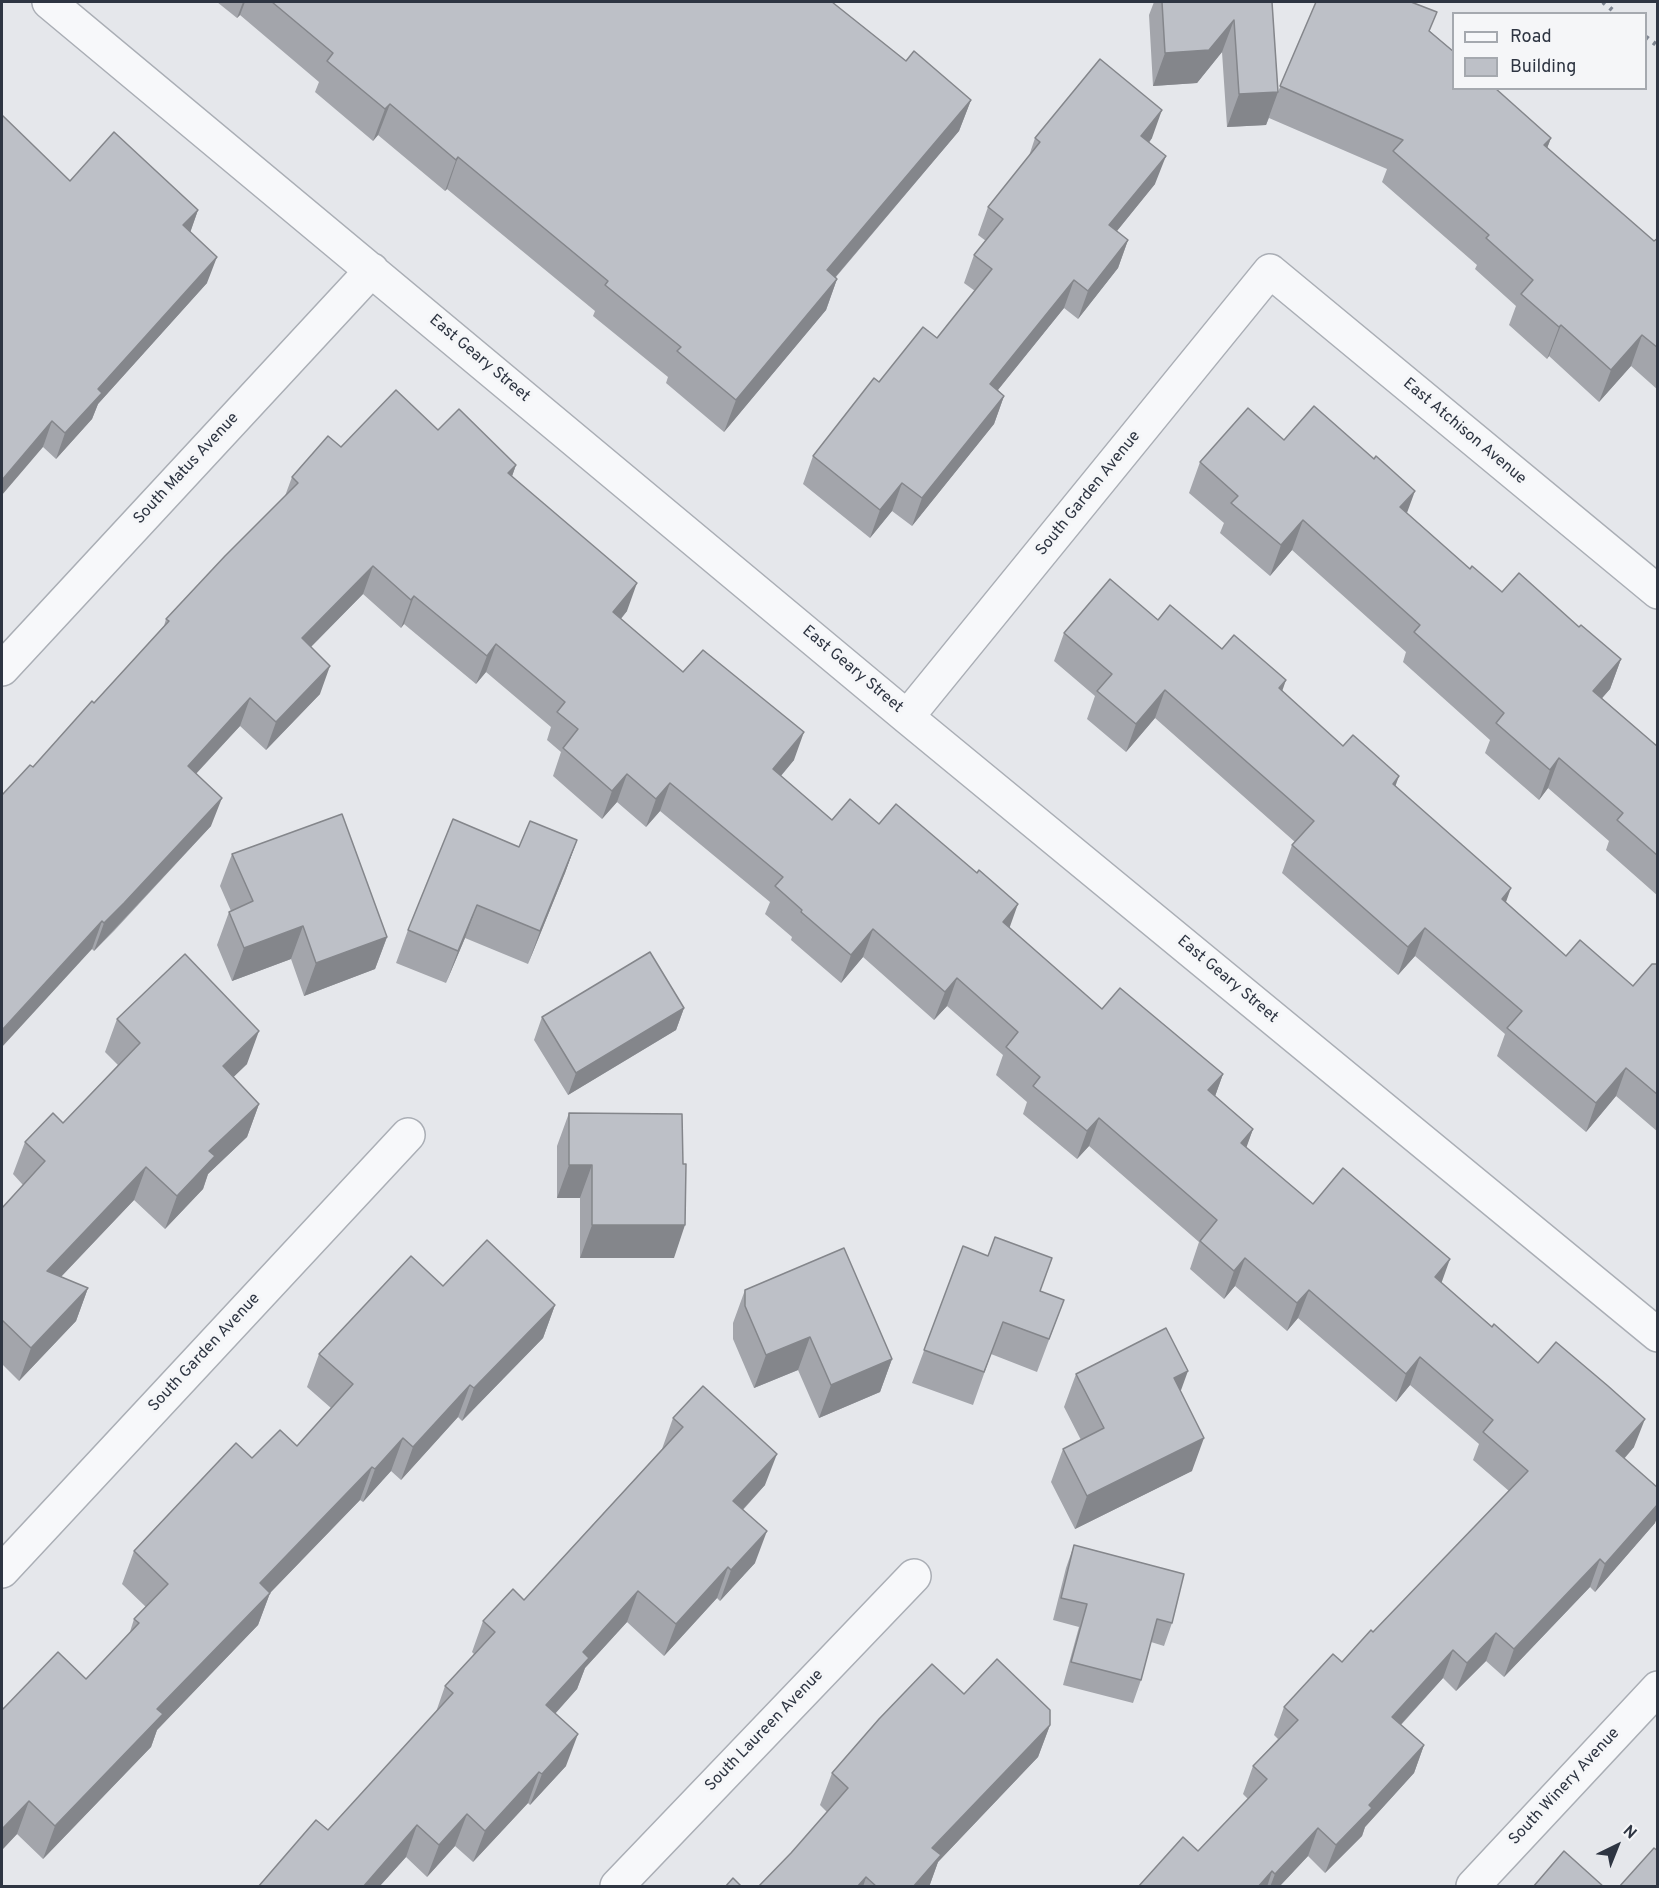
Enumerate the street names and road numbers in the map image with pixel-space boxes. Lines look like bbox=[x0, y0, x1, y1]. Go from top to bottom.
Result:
street label: East Geary Street bbox=[425, 311, 533, 407]
street label: East Atchison Avenue bbox=[1398, 375, 1530, 489]
street label: South Matus Avenue bbox=[130, 409, 244, 529]
street label: South Garden Avenue bbox=[1033, 428, 1145, 560]
street label: East Geary Street bbox=[798, 622, 906, 718]
street label: East Geary Street bbox=[1173, 932, 1281, 1028]
street label: South Garden Avenue bbox=[145, 1290, 265, 1416]
street label: South Laureen Avenue bbox=[702, 1666, 828, 1796]
street label: South Winery Avenue bbox=[1506, 1724, 1624, 1850]

